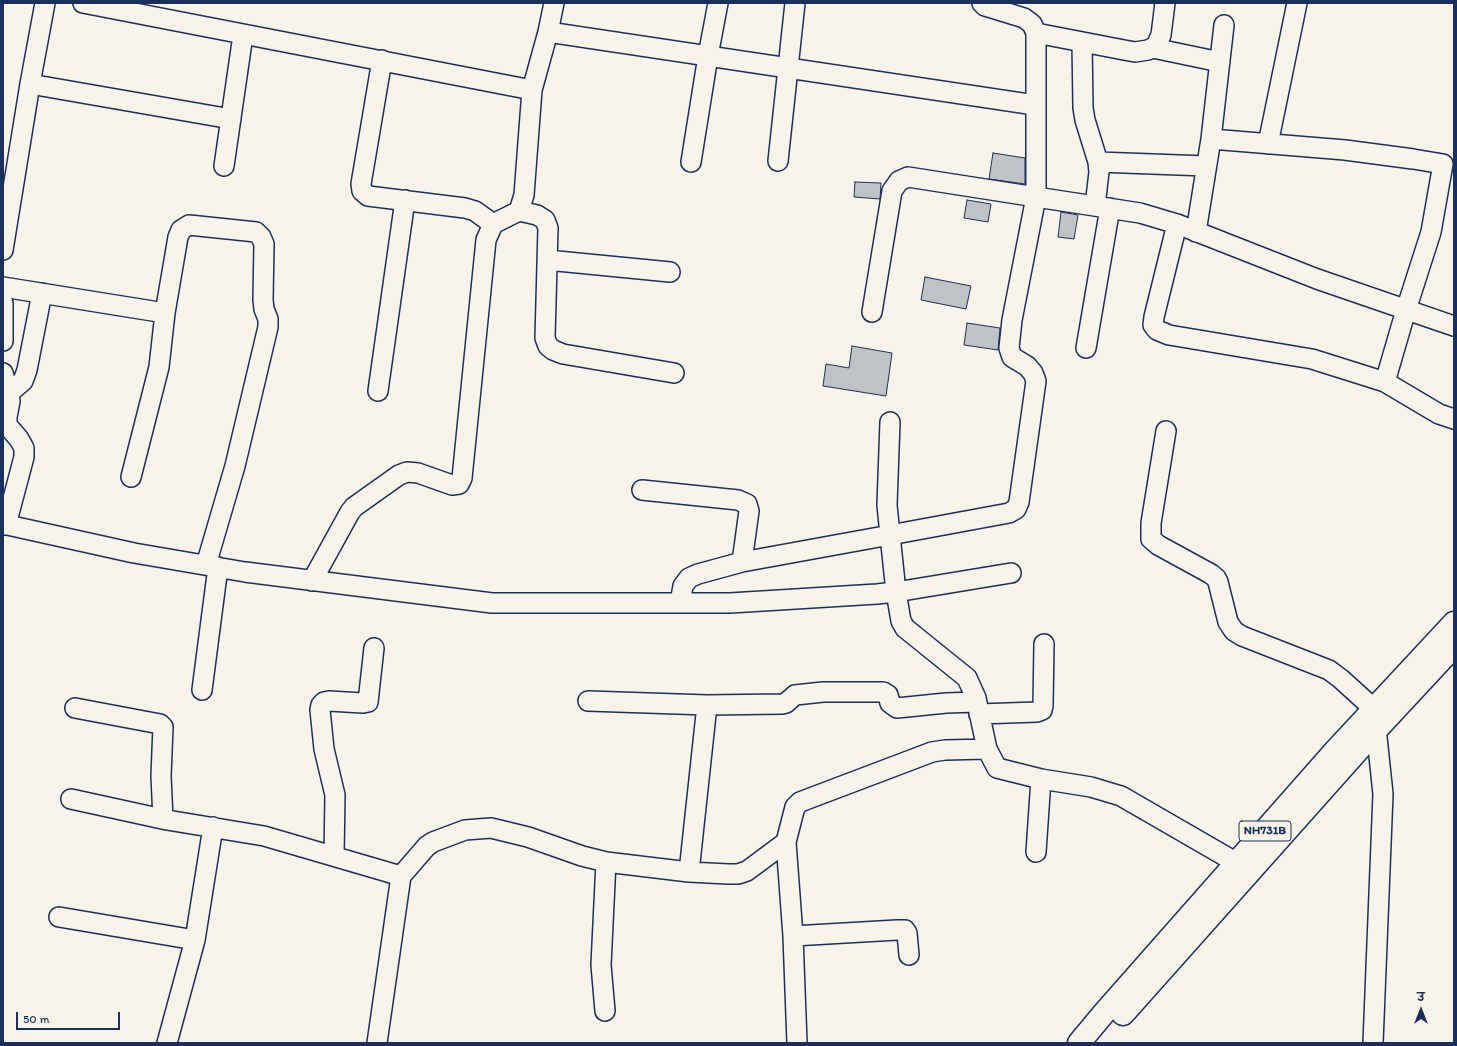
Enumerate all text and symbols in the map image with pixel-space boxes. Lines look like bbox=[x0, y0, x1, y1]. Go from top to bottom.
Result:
road number: NH731B bbox=[1239, 821, 1291, 841]
north arrow bbox=[1401, 990, 1441, 1030]
text: उ bbox=[1417, 991, 1425, 1004]
scale bar bbox=[18, 1004, 122, 1030]
text: 50 m bbox=[23, 1012, 49, 1026]

